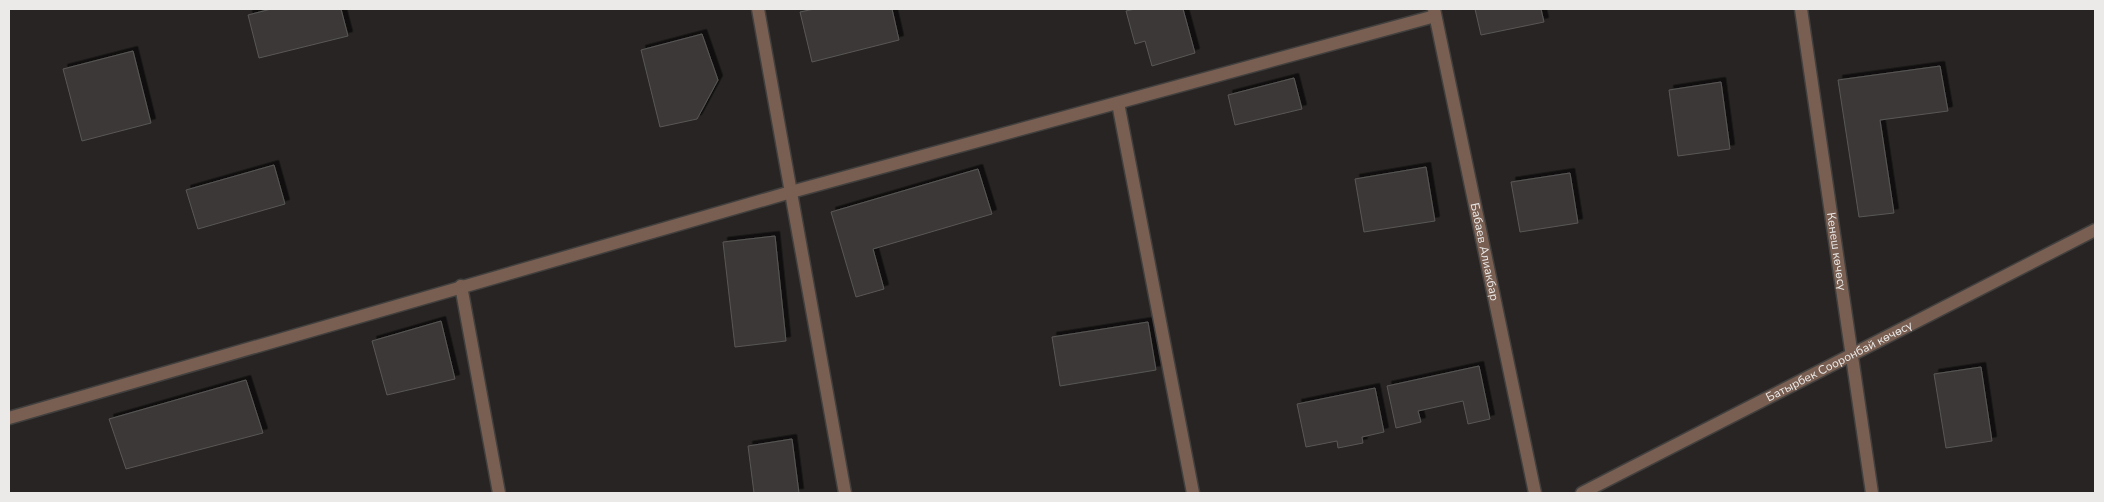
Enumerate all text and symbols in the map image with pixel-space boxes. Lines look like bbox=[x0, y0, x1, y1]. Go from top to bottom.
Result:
street label: Бабаев Алиакбар bbox=[1467, 201, 1503, 302]
street label: Кенеш көчөсү bbox=[1823, 211, 1850, 292]
street label: Батырбек Сооронбай көчөсү bbox=[1763, 317, 1916, 405]

